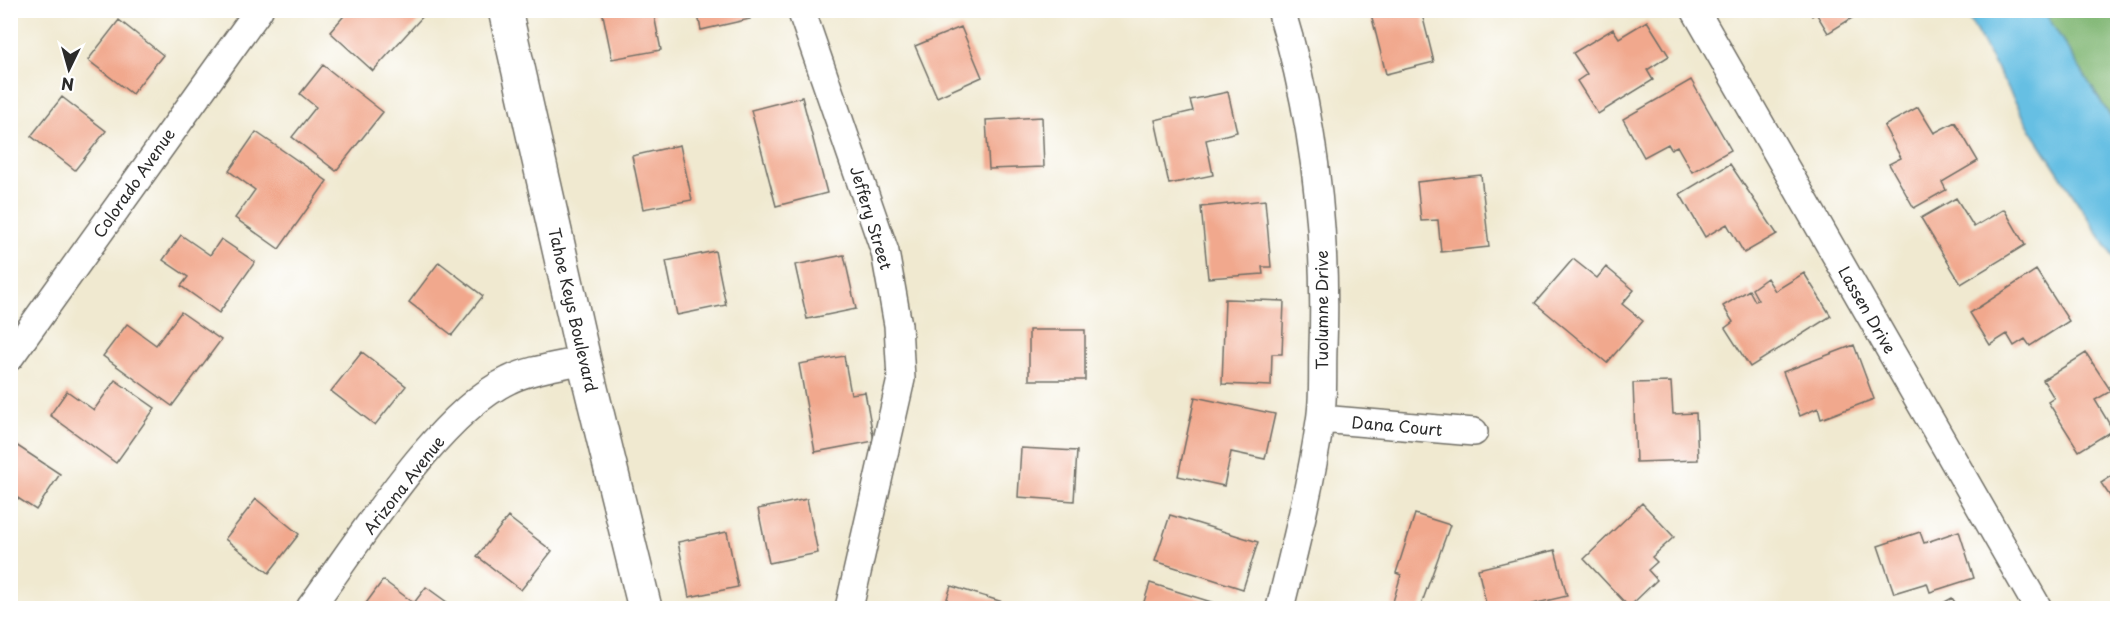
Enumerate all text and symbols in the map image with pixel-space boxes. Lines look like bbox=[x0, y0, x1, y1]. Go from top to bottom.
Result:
north arrow bbox=[39, 39, 99, 99]
text: N bbox=[60, 72, 75, 97]
street label: Colorado Avenue bbox=[86, 123, 180, 242]
street label: Jeffery Street bbox=[845, 163, 899, 273]
street label: Tahoe Keys Boulevard bbox=[543, 225, 605, 394]
street label: Tuolumne Drive bbox=[1309, 250, 1333, 370]
street label: Lassen Drive bbox=[1833, 261, 1903, 358]
street label: Dana Court bbox=[1351, 409, 1444, 441]
street label: Arizona Avenue bbox=[357, 430, 450, 539]

